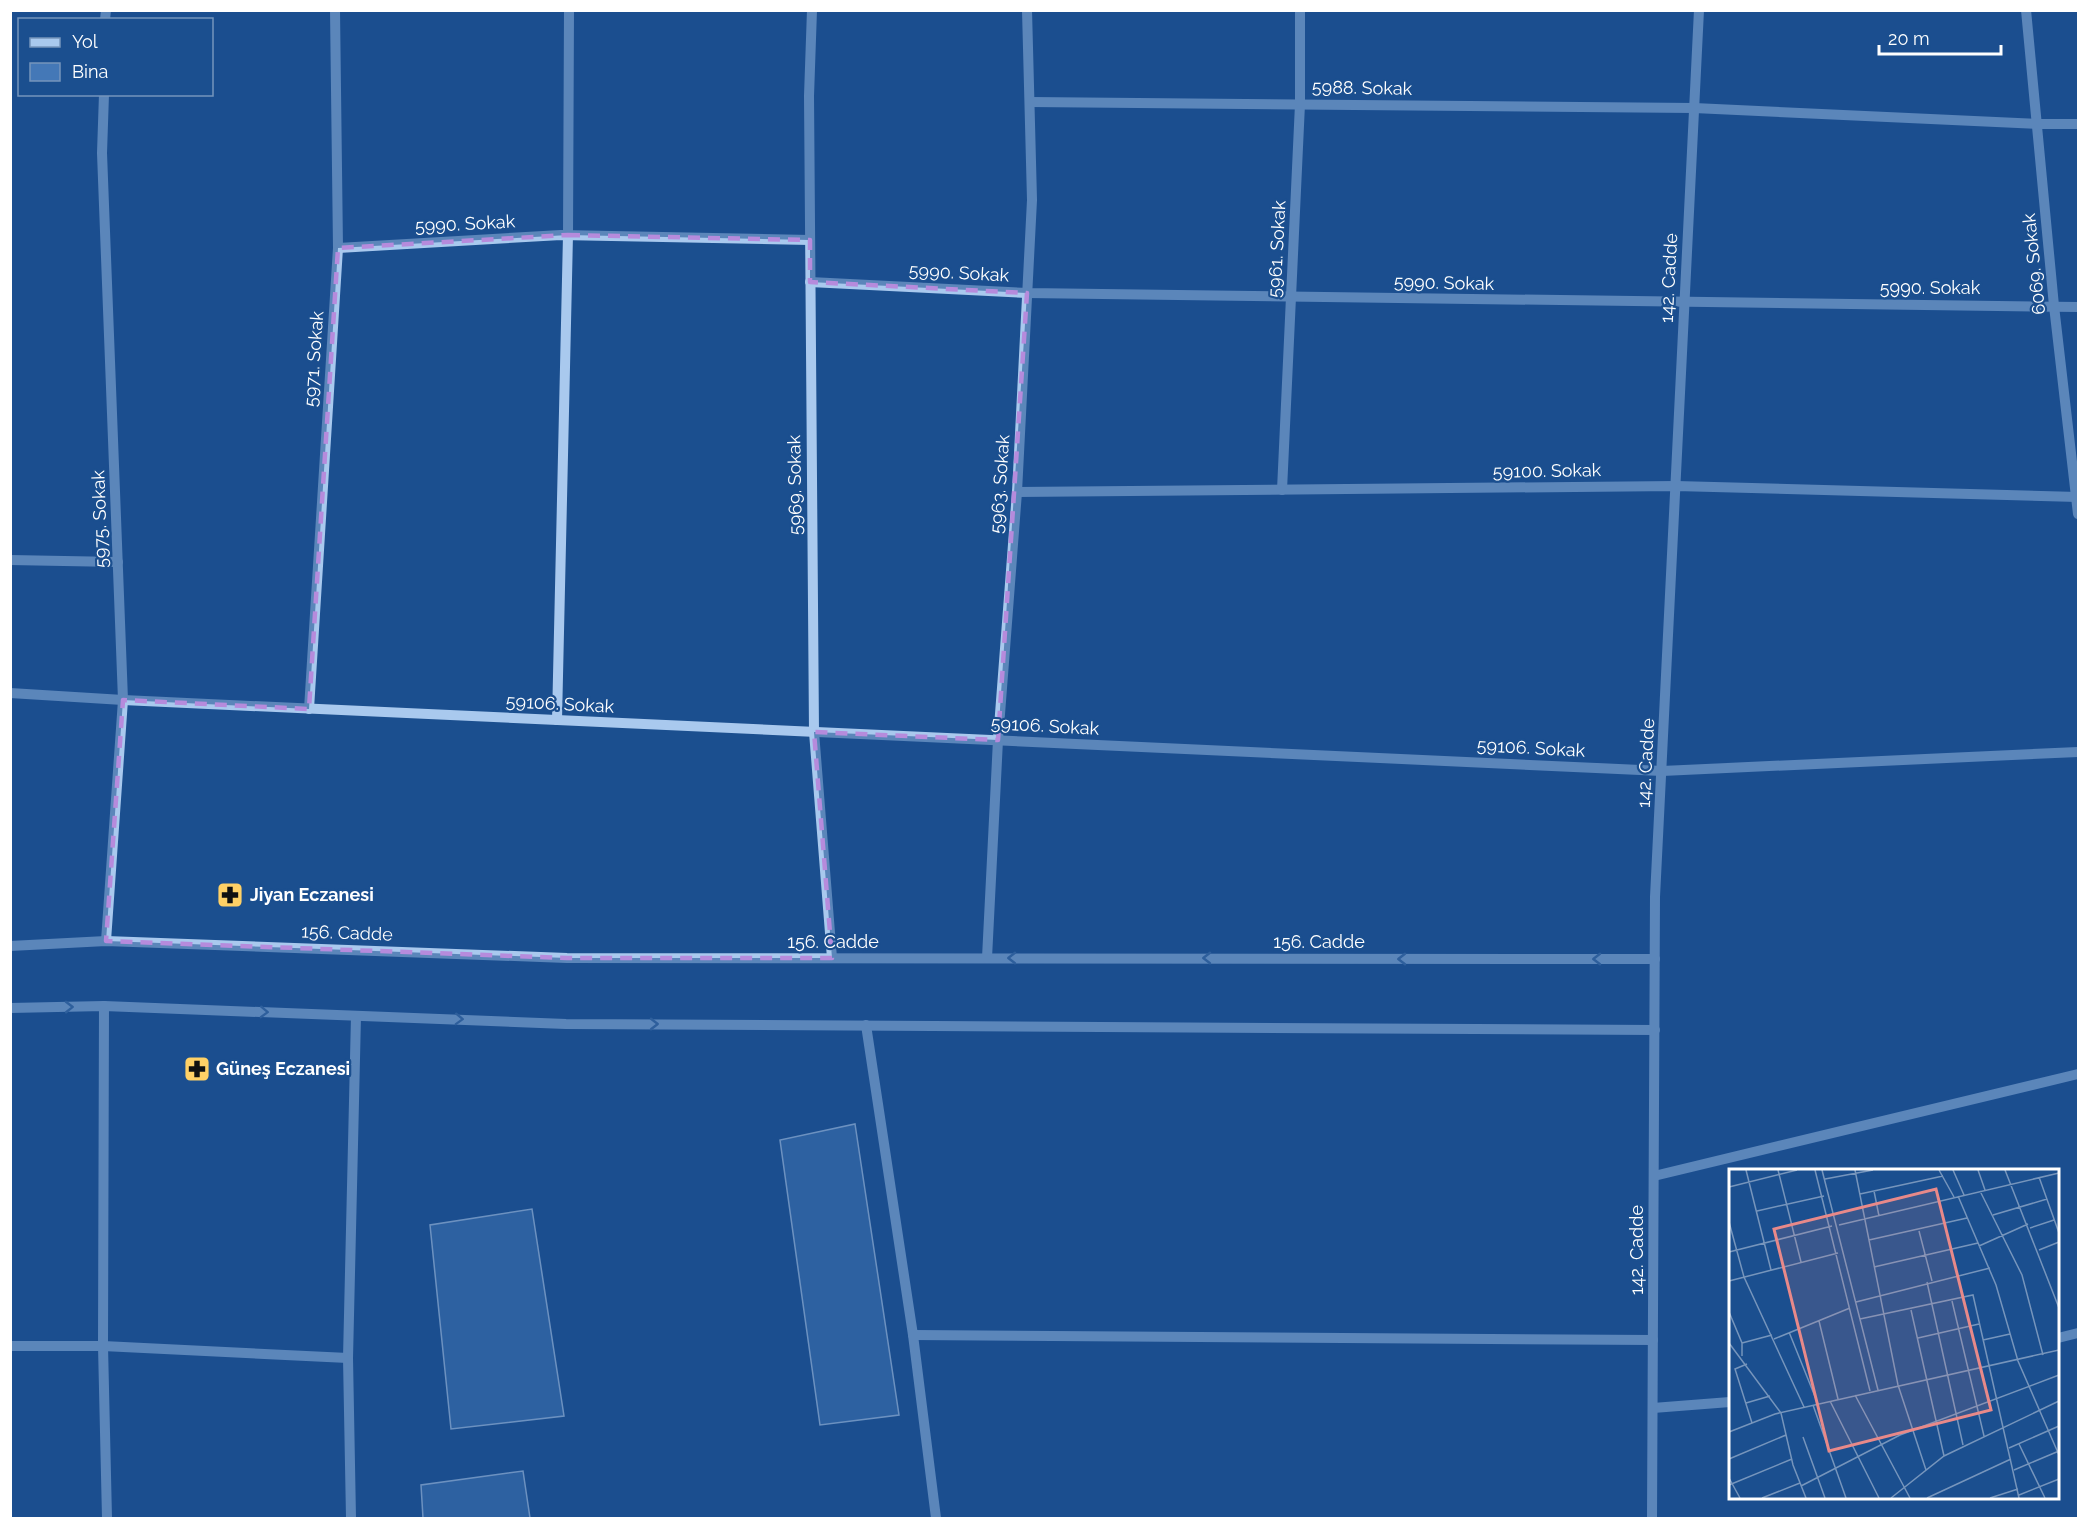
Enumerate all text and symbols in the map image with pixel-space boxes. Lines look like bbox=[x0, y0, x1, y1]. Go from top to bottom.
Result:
legend bbox=[18, 18, 213, 96]
scale bar bbox=[1879, 18, 2000, 56]
text: 20 m bbox=[1888, 28, 1930, 49]
text: Yol bbox=[72, 31, 98, 52]
text: Bina bbox=[72, 61, 108, 82]
street label: 5988. Sokak bbox=[1312, 76, 1413, 99]
street label: 5961. Sokak bbox=[1263, 199, 1290, 298]
street label: 5990. Sokak bbox=[414, 210, 516, 237]
street label: 6069. Sokak bbox=[2018, 212, 2049, 316]
street label: 142. Cadde bbox=[1656, 232, 1681, 323]
street label: 5990. Sokak bbox=[908, 259, 1010, 286]
street label: 5990. Sokak bbox=[1394, 271, 1495, 294]
street label: 5990. Sokak bbox=[1880, 277, 1981, 298]
street label: 5971. Sokak bbox=[300, 310, 327, 408]
street label: 5963. Sokak bbox=[986, 433, 1013, 534]
street label: 5969. Sokak bbox=[783, 434, 806, 535]
street label: 59100. Sokak bbox=[1493, 459, 1602, 482]
street label: 5975. Sokak bbox=[87, 469, 112, 568]
street label: 59106. Sokak bbox=[505, 690, 615, 717]
street label: 59106. Sokak bbox=[990, 712, 1100, 739]
street label: 142. Cadde bbox=[1633, 717, 1658, 808]
street label: 59106. Sokak bbox=[1476, 734, 1586, 761]
pharmacy icon: Jiyan Eczanesi bbox=[215, 880, 245, 910]
place label: Jiyan Eczanesi bbox=[250, 884, 374, 905]
street label: 156. Cadde bbox=[301, 920, 394, 945]
street label: 156. Cadde bbox=[787, 931, 879, 952]
street label: 156. Cadde bbox=[1273, 931, 1365, 952]
one-way arrow bbox=[1007, 952, 1016, 964]
one-way arrow bbox=[1202, 952, 1211, 964]
one-way arrow bbox=[1397, 953, 1406, 965]
one-way arrow bbox=[1592, 953, 1601, 965]
one-way arrow bbox=[64, 1001, 73, 1013]
one-way arrow bbox=[259, 1006, 268, 1019]
one-way arrow bbox=[454, 1013, 463, 1026]
one-way arrow bbox=[649, 1018, 658, 1030]
pharmacy icon: Güneş Eczanesi bbox=[182, 1054, 212, 1084]
place label: Güneş Eczanesi bbox=[216, 1058, 350, 1079]
inset map bbox=[1729, 1169, 2059, 1499]
street label: 142. Cadde bbox=[1626, 1205, 1647, 1295]

